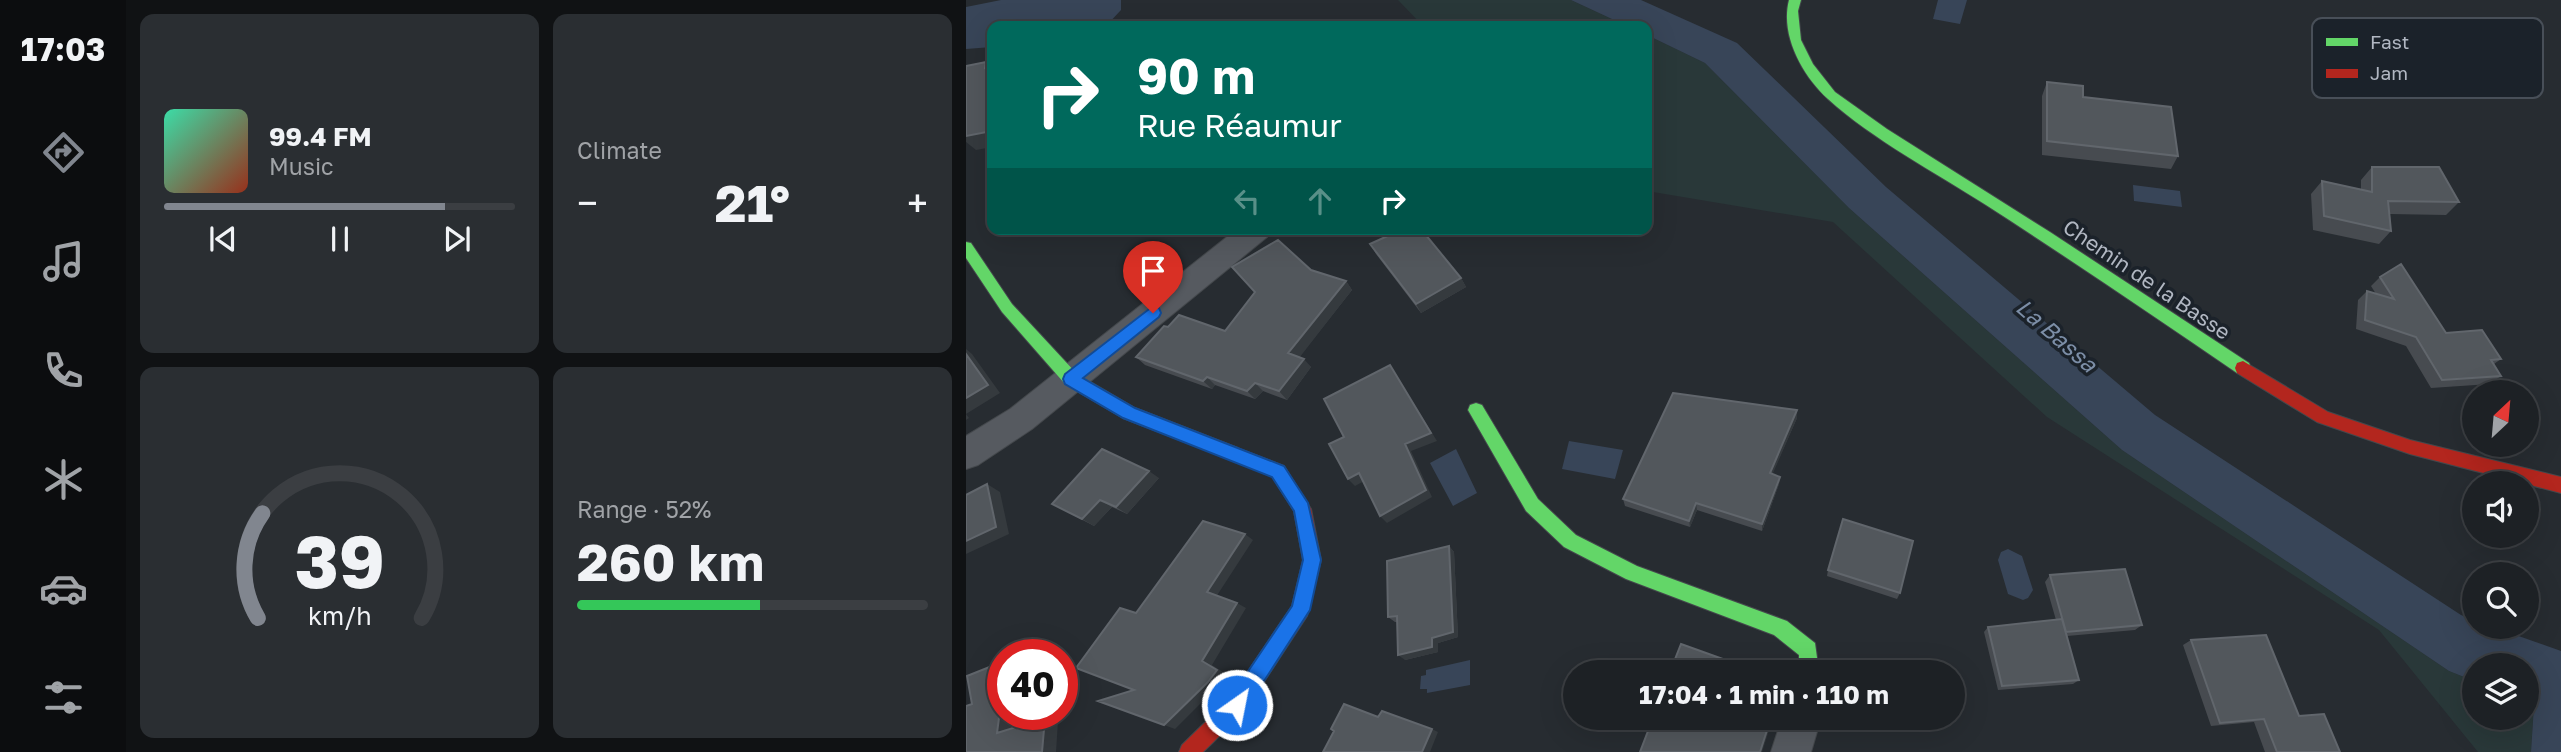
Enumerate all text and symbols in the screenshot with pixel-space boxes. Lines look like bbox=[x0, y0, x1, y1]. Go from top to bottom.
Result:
legend bbox=[2312, 18, 2543, 98]
text: 17:03 bbox=[21, 30, 105, 68]
text: Fast bbox=[2370, 30, 2409, 53]
text: 90 m bbox=[1137, 46, 1255, 105]
icon: right bbox=[1022, 49, 1113, 140]
text: Jam bbox=[2370, 61, 2408, 84]
text: Rue Réaumur bbox=[1137, 106, 1342, 144]
text: 99.4 FM bbox=[269, 121, 372, 152]
icon: directions bbox=[39, 128, 88, 177]
text: Climate bbox=[577, 136, 662, 164]
text: Music bbox=[269, 152, 334, 180]
text: 21° bbox=[715, 171, 790, 233]
text: − bbox=[577, 180, 598, 225]
text: + bbox=[907, 180, 928, 225]
icon: left bbox=[1228, 182, 1266, 220]
icon: ahead bbox=[1301, 182, 1339, 220]
icon: right bbox=[1374, 182, 1412, 220]
street label: Chemin de la Basse bbox=[2058, 213, 2236, 345]
icon: previous bbox=[204, 220, 242, 258]
icon: pause bbox=[321, 220, 359, 258]
icon: next bbox=[438, 220, 476, 258]
icon: music bbox=[39, 237, 88, 286]
pin bbox=[1123, 241, 1183, 313]
icon: arrive bbox=[1134, 252, 1172, 290]
water label: La Bassa bbox=[2011, 292, 2104, 378]
icon: phone bbox=[39, 346, 88, 395]
north arrow bbox=[2462, 380, 2539, 457]
map controls bbox=[2462, 380, 2539, 730]
icon: climate bbox=[39, 455, 88, 504]
button: sound bbox=[2462, 471, 2539, 548]
text: Range · 52% bbox=[577, 495, 711, 523]
text: 39 bbox=[294, 518, 385, 605]
text: 260 km bbox=[577, 530, 764, 592]
button: search bbox=[2462, 562, 2539, 639]
icon: car bbox=[39, 564, 88, 613]
text: km/h bbox=[308, 600, 371, 631]
speed limit sign: 40 bbox=[987, 639, 1078, 730]
button: layers bbox=[2462, 653, 2539, 730]
position arrow bbox=[1200, 668, 1274, 742]
icon: filters bbox=[39, 673, 88, 722]
text: 17:04 · 1 min · 110 m bbox=[1639, 679, 1889, 710]

